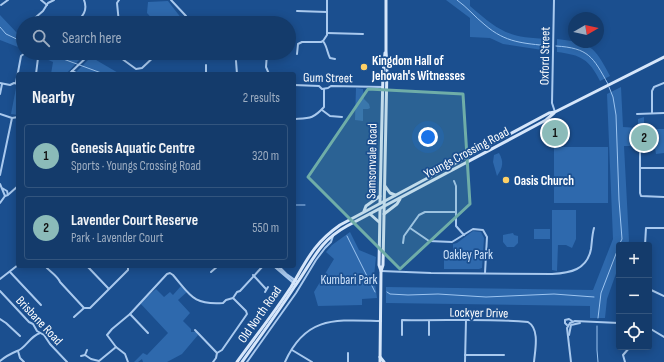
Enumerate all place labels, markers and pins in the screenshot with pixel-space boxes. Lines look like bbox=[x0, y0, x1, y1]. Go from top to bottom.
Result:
place label: Kingdom Hall of Jehovah's Witnesses bbox=[371, 53, 465, 84]
marker: Kingdom Hall of Jehovah's Witnesses bbox=[359, 62, 369, 72]
pin: 1 bbox=[542, 118, 568, 148]
pin: 2 bbox=[631, 123, 657, 153]
place label: Oasis Church bbox=[514, 173, 574, 189]
marker: Oasis Church bbox=[501, 175, 511, 185]

